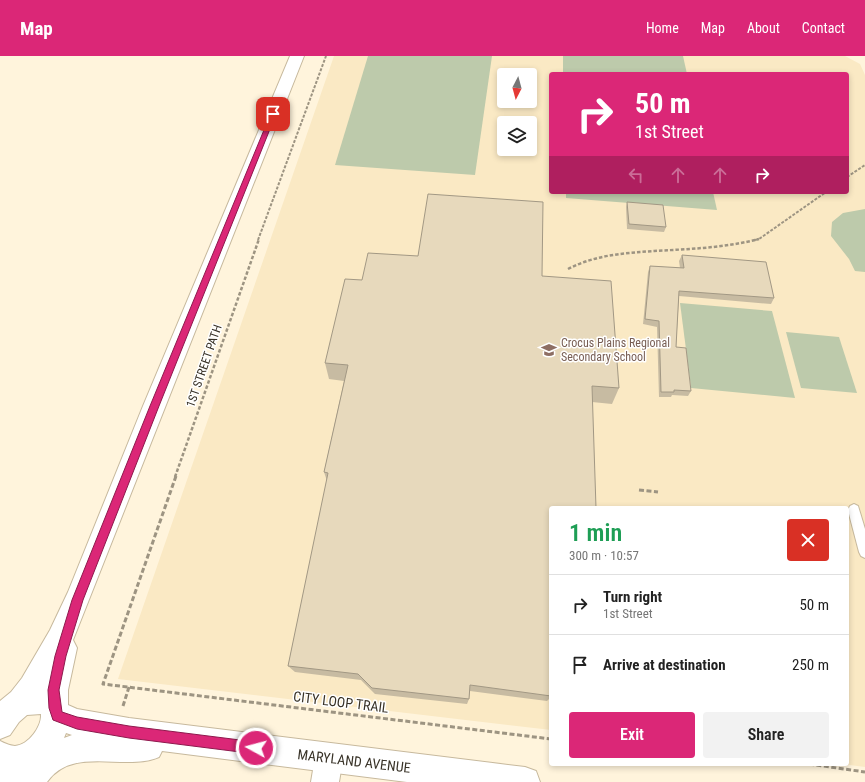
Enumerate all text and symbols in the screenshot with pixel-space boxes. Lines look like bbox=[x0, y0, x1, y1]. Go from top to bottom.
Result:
text: Map bbox=[20, 17, 53, 40]
text: Home bbox=[646, 20, 679, 36]
text: Map bbox=[701, 20, 725, 36]
text: About bbox=[747, 20, 780, 36]
text: Contact bbox=[802, 20, 845, 36]
north arrow bbox=[497, 68, 537, 108]
map controls bbox=[497, 68, 537, 156]
text: 50 m bbox=[635, 87, 691, 120]
icon: right bbox=[569, 88, 621, 140]
pin bbox=[256, 97, 290, 131]
icon: arrive bbox=[262, 103, 284, 125]
button: layers bbox=[497, 116, 537, 156]
text: 1st Street bbox=[635, 121, 704, 142]
icon: left bbox=[625, 164, 647, 186]
icon: ahead bbox=[667, 164, 689, 186]
icon: ahead bbox=[709, 164, 731, 186]
icon: right bbox=[751, 164, 773, 186]
street label: 1ST STREET PATH bbox=[183, 323, 225, 409]
place label: Crocus Plains Regional Secondary School bbox=[561, 336, 670, 364]
school or university icon: Crocus Plains Regional Secondary School bbox=[540, 341, 558, 359]
text: 1 min bbox=[569, 519, 622, 547]
button: close bbox=[787, 519, 829, 561]
text: 300 m · 10:57 bbox=[569, 548, 639, 563]
text: Turn right bbox=[603, 588, 662, 606]
icon: right bbox=[569, 594, 591, 616]
text: 50 m bbox=[799, 596, 829, 614]
text: 1st Street bbox=[603, 606, 653, 621]
icon: arrive bbox=[569, 654, 591, 676]
text: Arrive at destination bbox=[603, 656, 726, 674]
text: 250 m bbox=[792, 656, 829, 674]
street label: CITY LOOP TRAIL bbox=[292, 688, 390, 716]
button: Exit bbox=[569, 712, 695, 758]
button: Share bbox=[703, 712, 829, 758]
position arrow bbox=[235, 727, 277, 769]
street label: MARYLAND AVENUE bbox=[297, 746, 411, 776]

